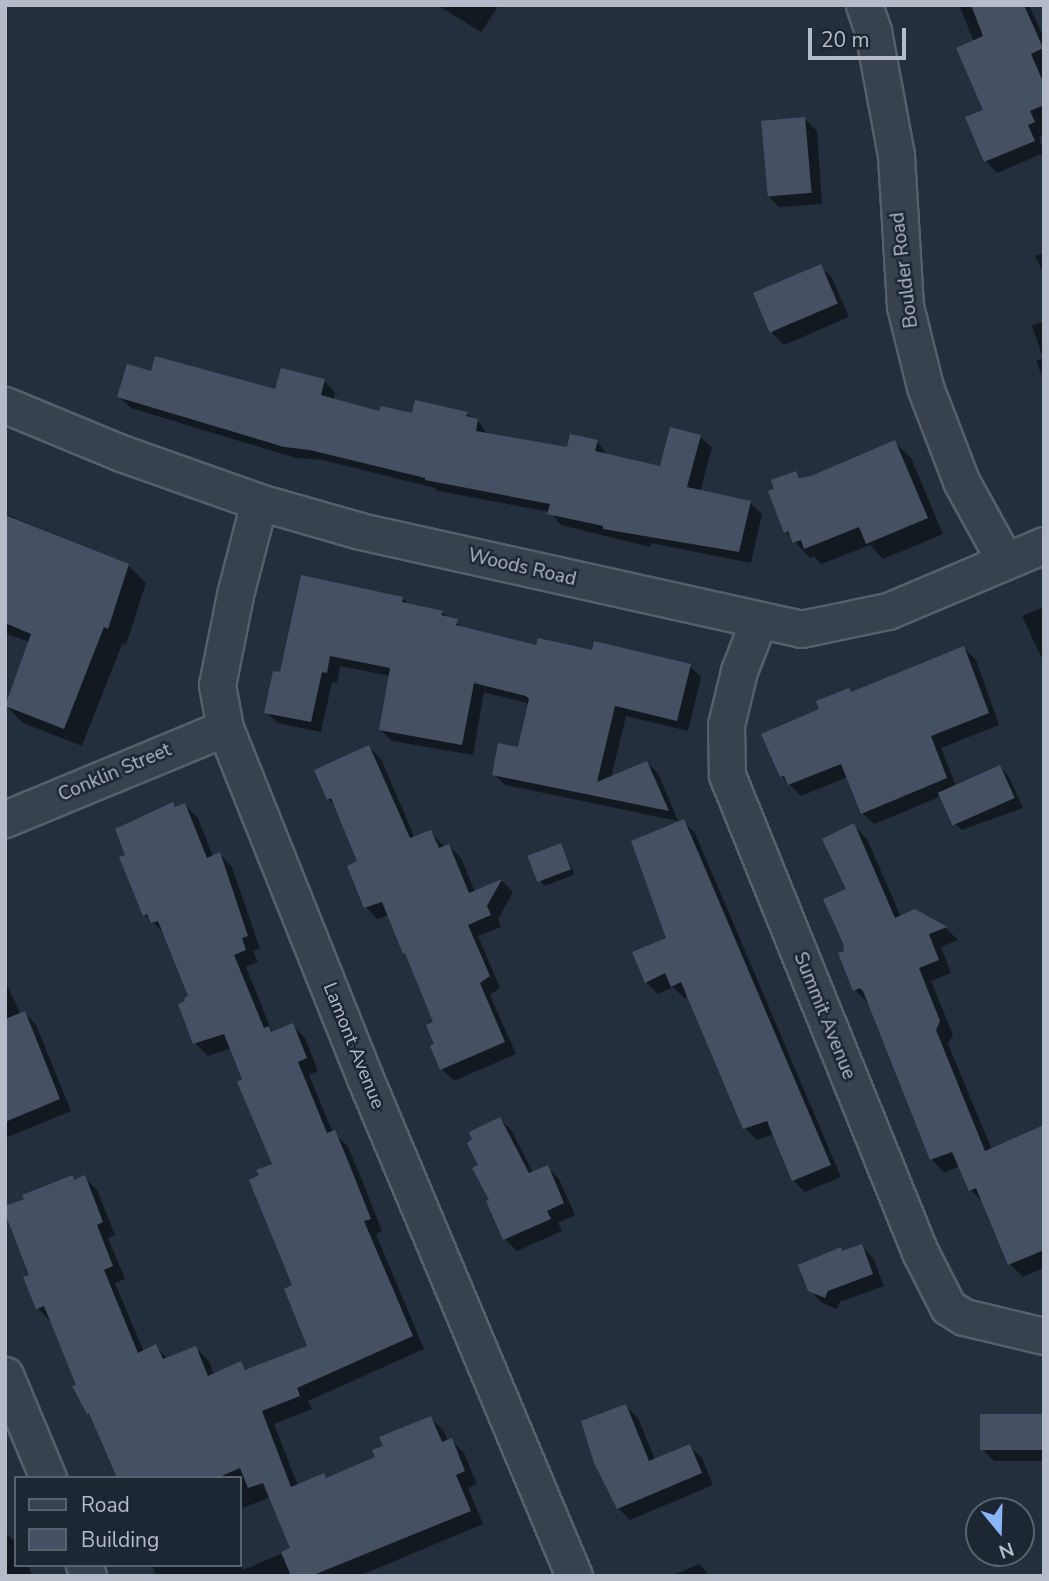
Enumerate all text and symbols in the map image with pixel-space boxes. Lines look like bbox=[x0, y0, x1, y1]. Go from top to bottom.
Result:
scale bar bbox=[811, 14, 909, 58]
text: 20 m bbox=[821, 26, 870, 54]
street label: Boulder Road bbox=[887, 211, 923, 329]
street label: Woods Road bbox=[466, 544, 578, 592]
street label: Conklin Street bbox=[55, 739, 175, 807]
street label: Summit Avenue bbox=[788, 949, 860, 1083]
street label: Lamont Avenue bbox=[317, 980, 389, 1112]
legend bbox=[14, 1476, 242, 1567]
text: Road bbox=[81, 1491, 130, 1519]
north arrow bbox=[965, 1497, 1035, 1567]
text: Building bbox=[81, 1526, 159, 1554]
text: N bbox=[995, 1535, 1017, 1565]

